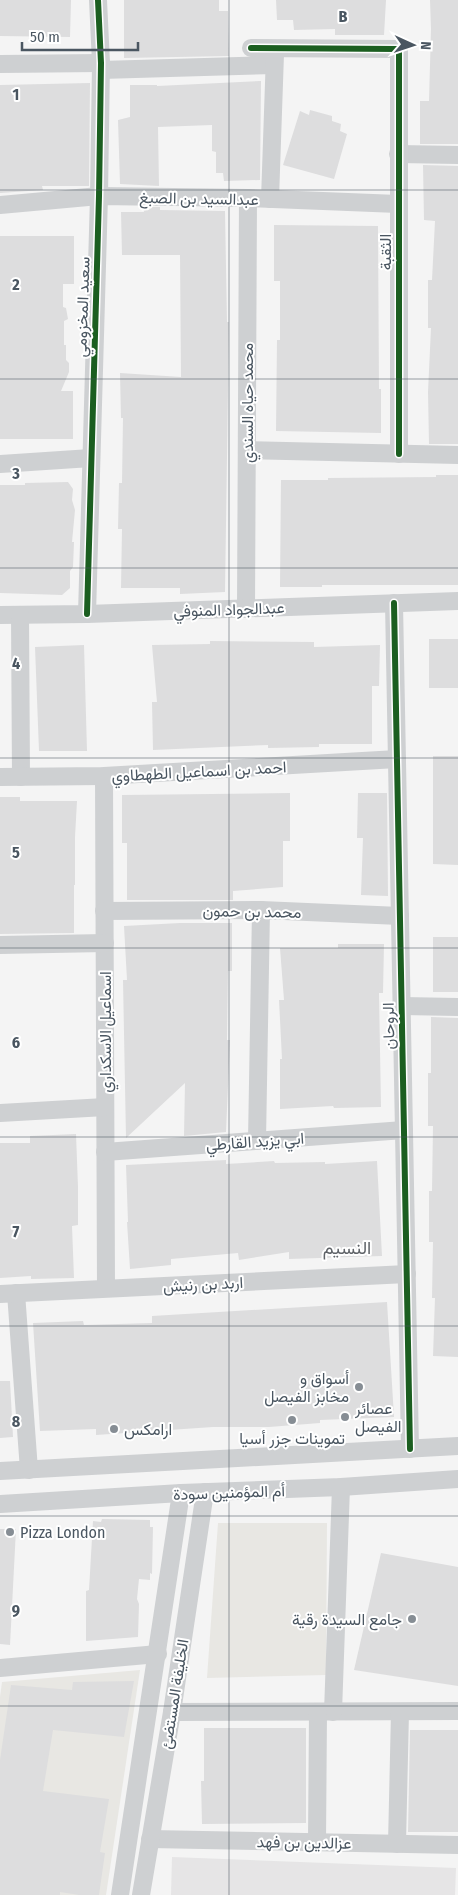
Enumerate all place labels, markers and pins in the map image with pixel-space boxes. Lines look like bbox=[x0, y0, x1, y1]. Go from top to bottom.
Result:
place label: أسواق و مخابز الفيصل bbox=[264, 1369, 349, 1407]
marker: أسواق و مخابز الفيصل bbox=[353, 1381, 365, 1393]
place label: عصائر الفيصل bbox=[354, 1399, 402, 1437]
marker: عصائر الفيصل bbox=[339, 1411, 351, 1423]
marker: تموينات جزر أسيا bbox=[286, 1414, 298, 1426]
place label: ارامكس bbox=[124, 1420, 172, 1440]
marker: ارامكس bbox=[108, 1423, 120, 1435]
place label: تموينات جزر أسيا bbox=[239, 1429, 345, 1449]
place label: Pizza London bbox=[20, 1523, 105, 1542]
marker: Pizza London bbox=[4, 1526, 16, 1538]
place label: جامع السيدة رقية bbox=[292, 1610, 402, 1631]
marker: جامع السيدة رقية bbox=[406, 1613, 418, 1625]

